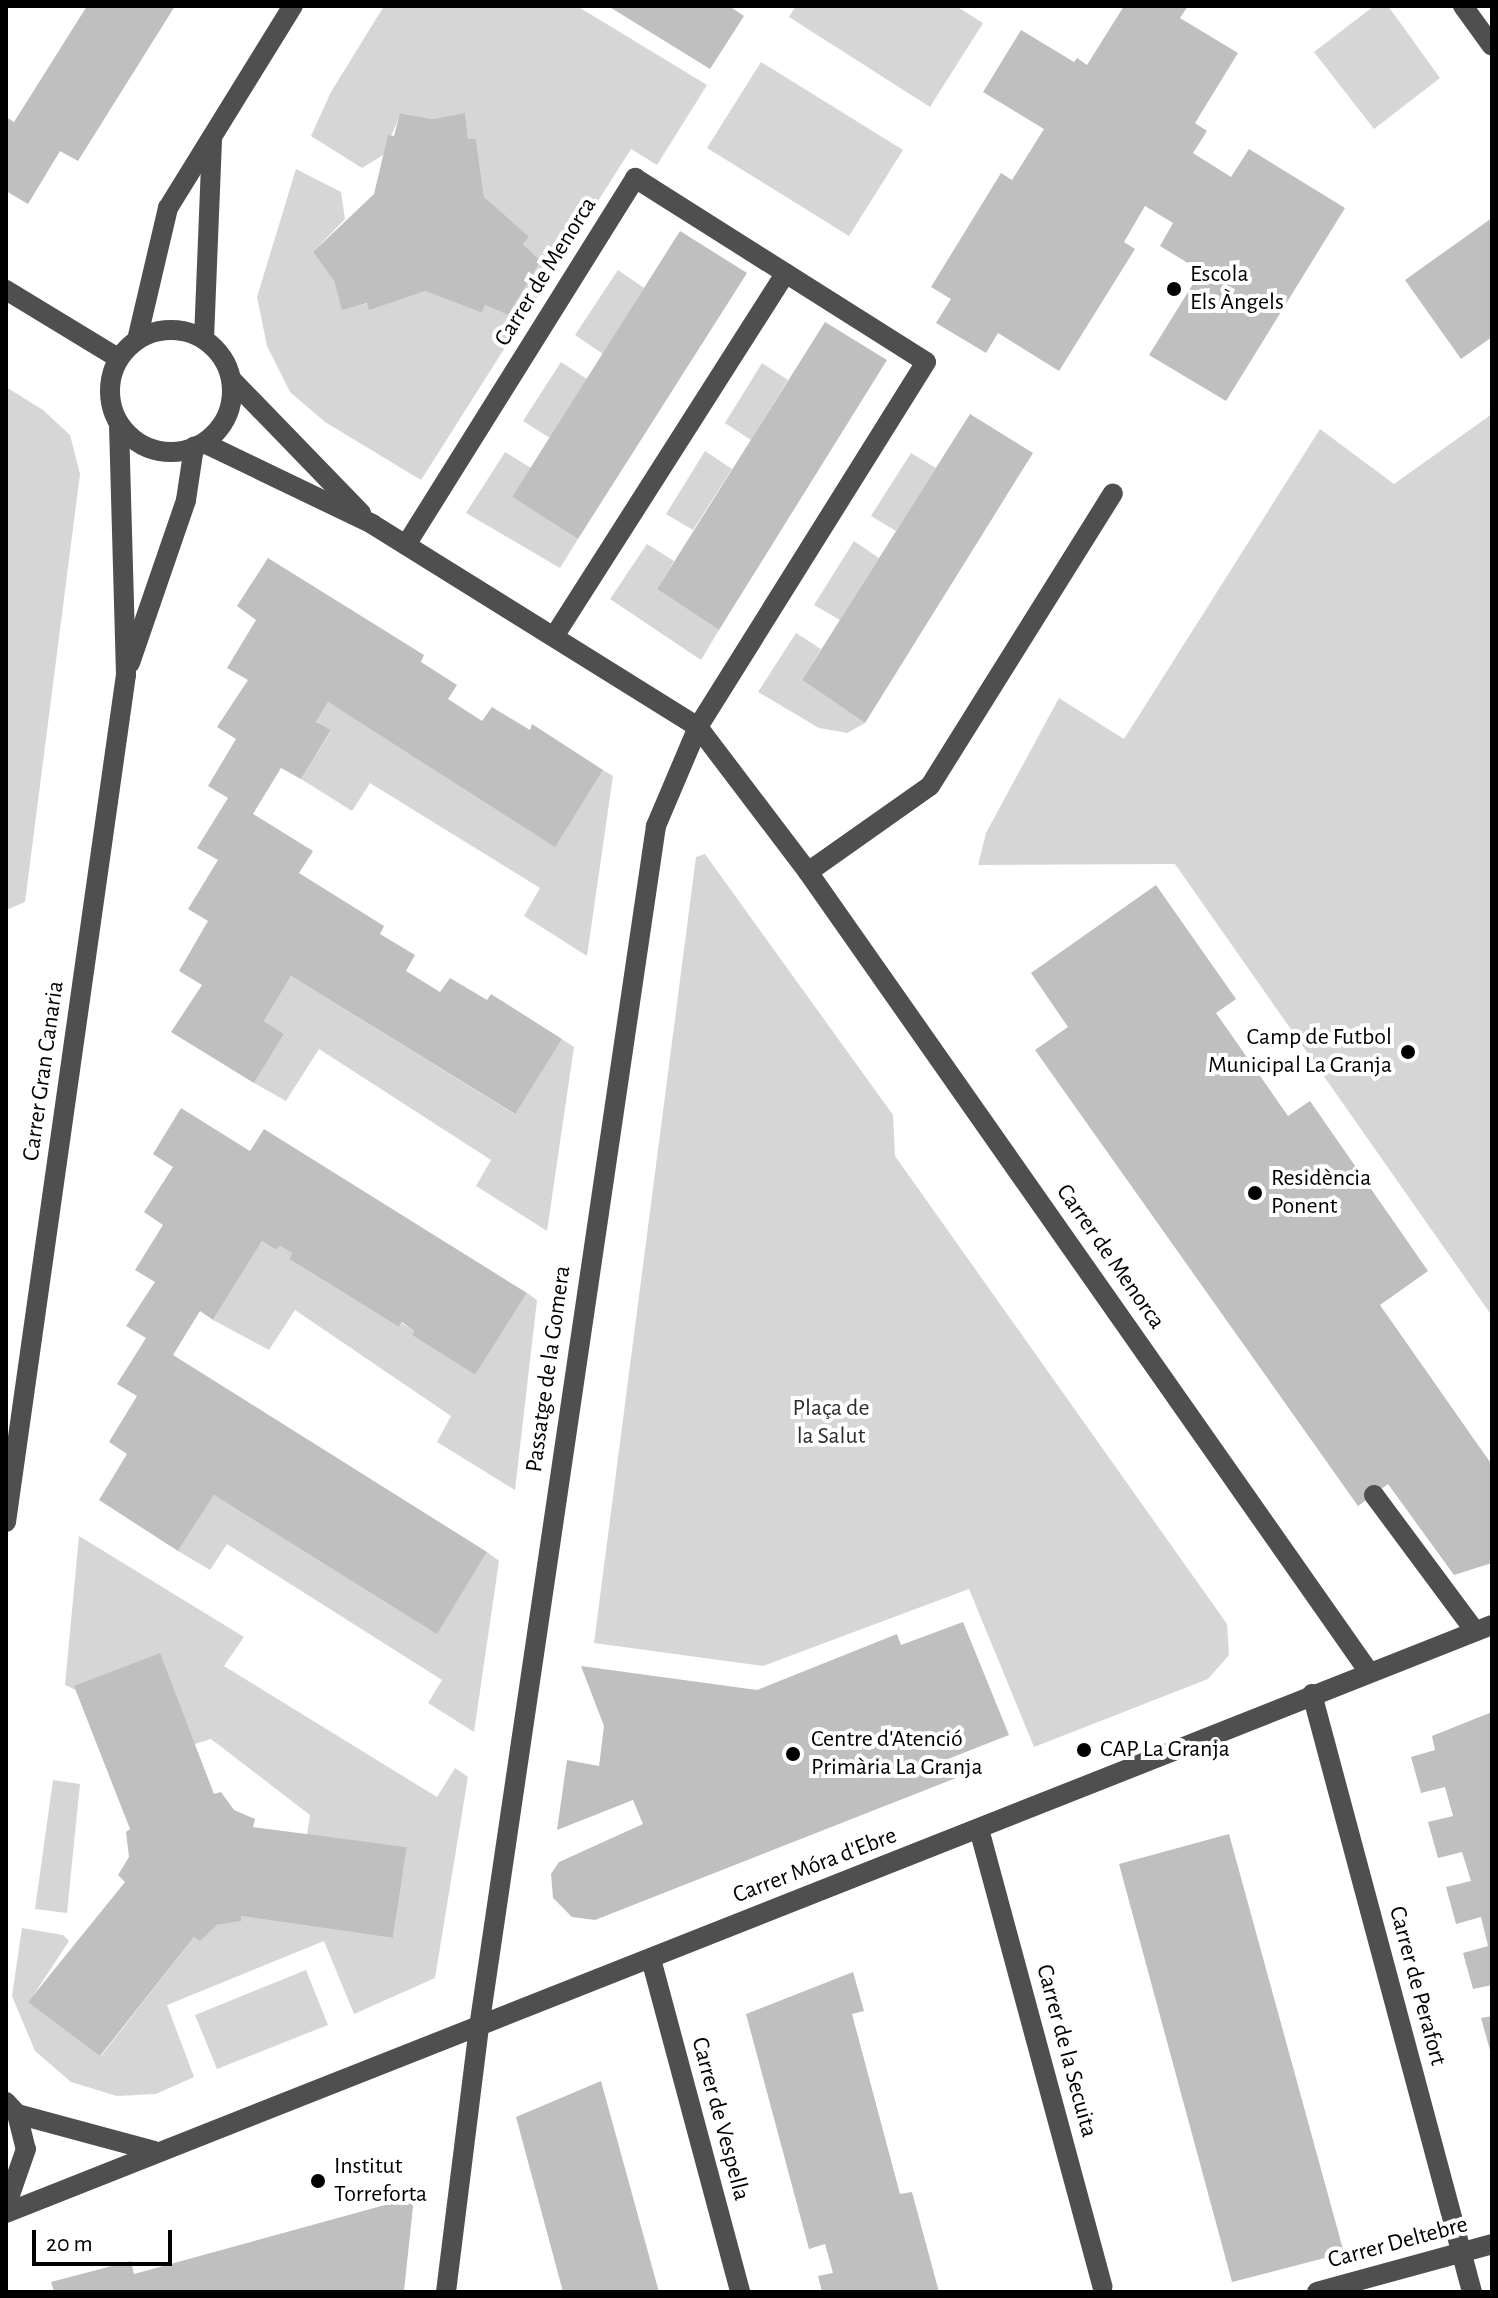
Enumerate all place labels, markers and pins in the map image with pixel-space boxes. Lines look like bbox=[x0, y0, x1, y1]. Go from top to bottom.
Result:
place label: Escola Els Àngels bbox=[1190, 261, 1284, 317]
marker: Escola Els Àngels bbox=[1165, 280, 1183, 298]
place label: Camp de Futbol Municipal La Granja bbox=[1208, 1024, 1392, 1080]
marker: Camp de Futbol Municipal La Granja bbox=[1399, 1043, 1417, 1061]
place label: Residència Ponent bbox=[1271, 1165, 1371, 1221]
marker: Residència Ponent bbox=[1246, 1184, 1264, 1202]
place label: Centre d'Atenció Primària La Granja bbox=[811, 1726, 983, 1782]
place label: CAP La Granja bbox=[1100, 1736, 1230, 1764]
marker: CAP La Granja bbox=[1075, 1741, 1093, 1759]
marker: Centre d'Atenció Primària La Granja bbox=[782, 1743, 804, 1765]
place label: Institut Torreforta bbox=[334, 2153, 427, 2209]
marker: Institut Torreforta bbox=[309, 2172, 327, 2190]

